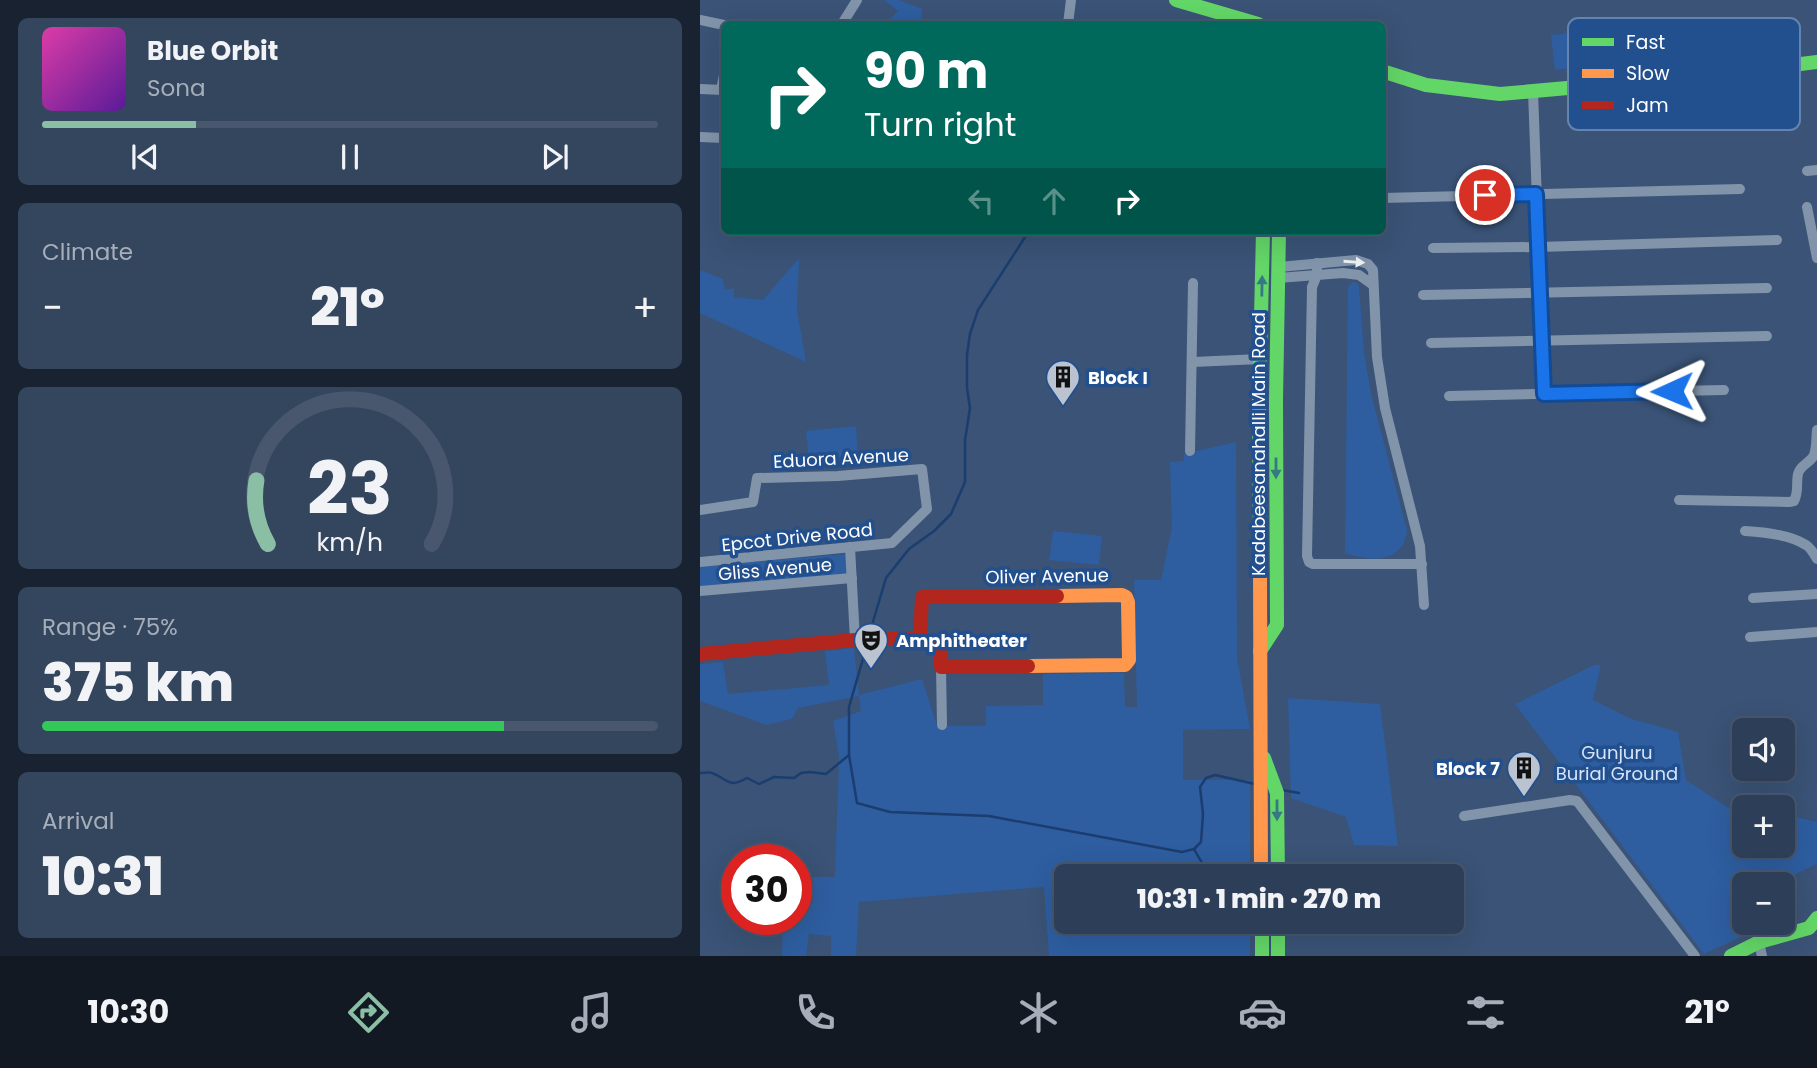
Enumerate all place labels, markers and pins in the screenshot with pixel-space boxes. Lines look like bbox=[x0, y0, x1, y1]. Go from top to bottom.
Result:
pin bbox=[1455, 165, 1515, 225]
building icon: Block I bbox=[1044, 358, 1082, 407]
place label: Block I bbox=[1088, 365, 1148, 390]
theatre icon: Amphitheater bbox=[852, 621, 890, 670]
place label: Amphitheater bbox=[896, 628, 1027, 653]
building icon: Block 7 bbox=[1505, 749, 1543, 798]
place label: Block 7 bbox=[1436, 756, 1500, 781]

